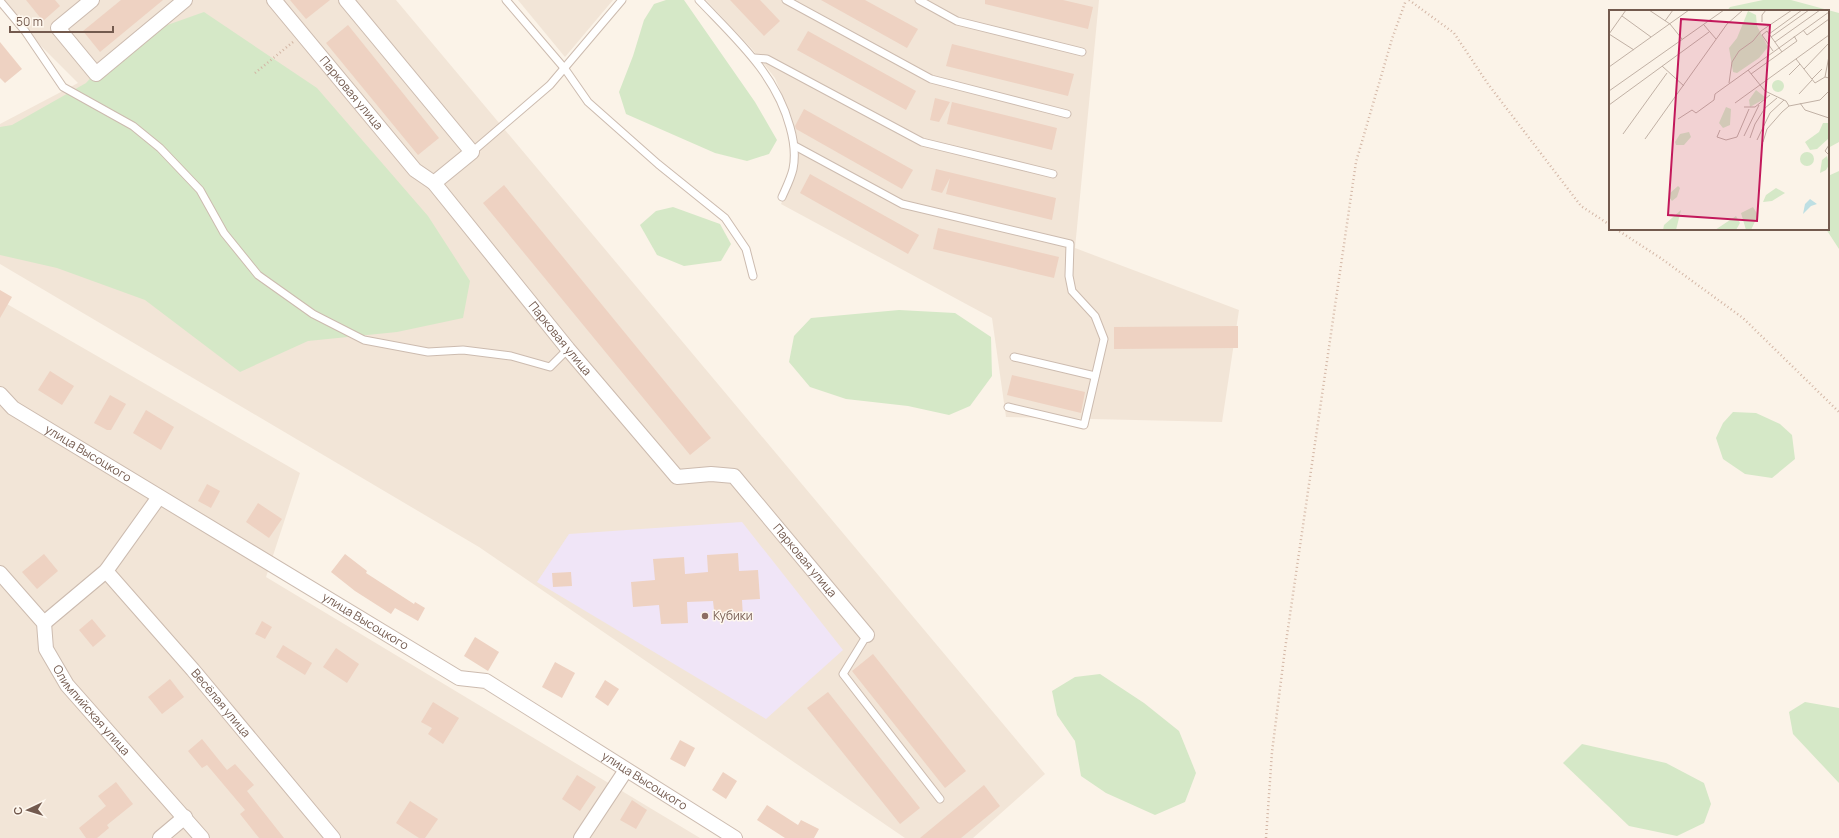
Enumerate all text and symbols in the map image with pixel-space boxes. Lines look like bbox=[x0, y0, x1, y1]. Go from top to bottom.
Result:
scale bar bbox=[10, 8, 113, 34]
inset map bbox=[1609, 10, 1829, 230]
text: 50 m bbox=[16, 13, 43, 30]
street label: Парковая улица bbox=[316, 52, 387, 133]
street label: Парковая улица bbox=[525, 298, 596, 379]
street label: улица Высоцкого bbox=[42, 420, 135, 486]
street label: Парковая улица bbox=[769, 520, 841, 601]
street label: улица Высоцкого bbox=[319, 588, 412, 654]
place label: Кубики bbox=[713, 607, 753, 624]
marker: Кубики bbox=[700, 611, 710, 621]
street label: Олимпийская улица bbox=[49, 661, 134, 759]
street label: Весёлая улица bbox=[187, 665, 255, 741]
street label: улица Высоцкого bbox=[599, 747, 691, 814]
north arrow bbox=[8, 790, 48, 830]
text: С bbox=[10, 806, 25, 815]

